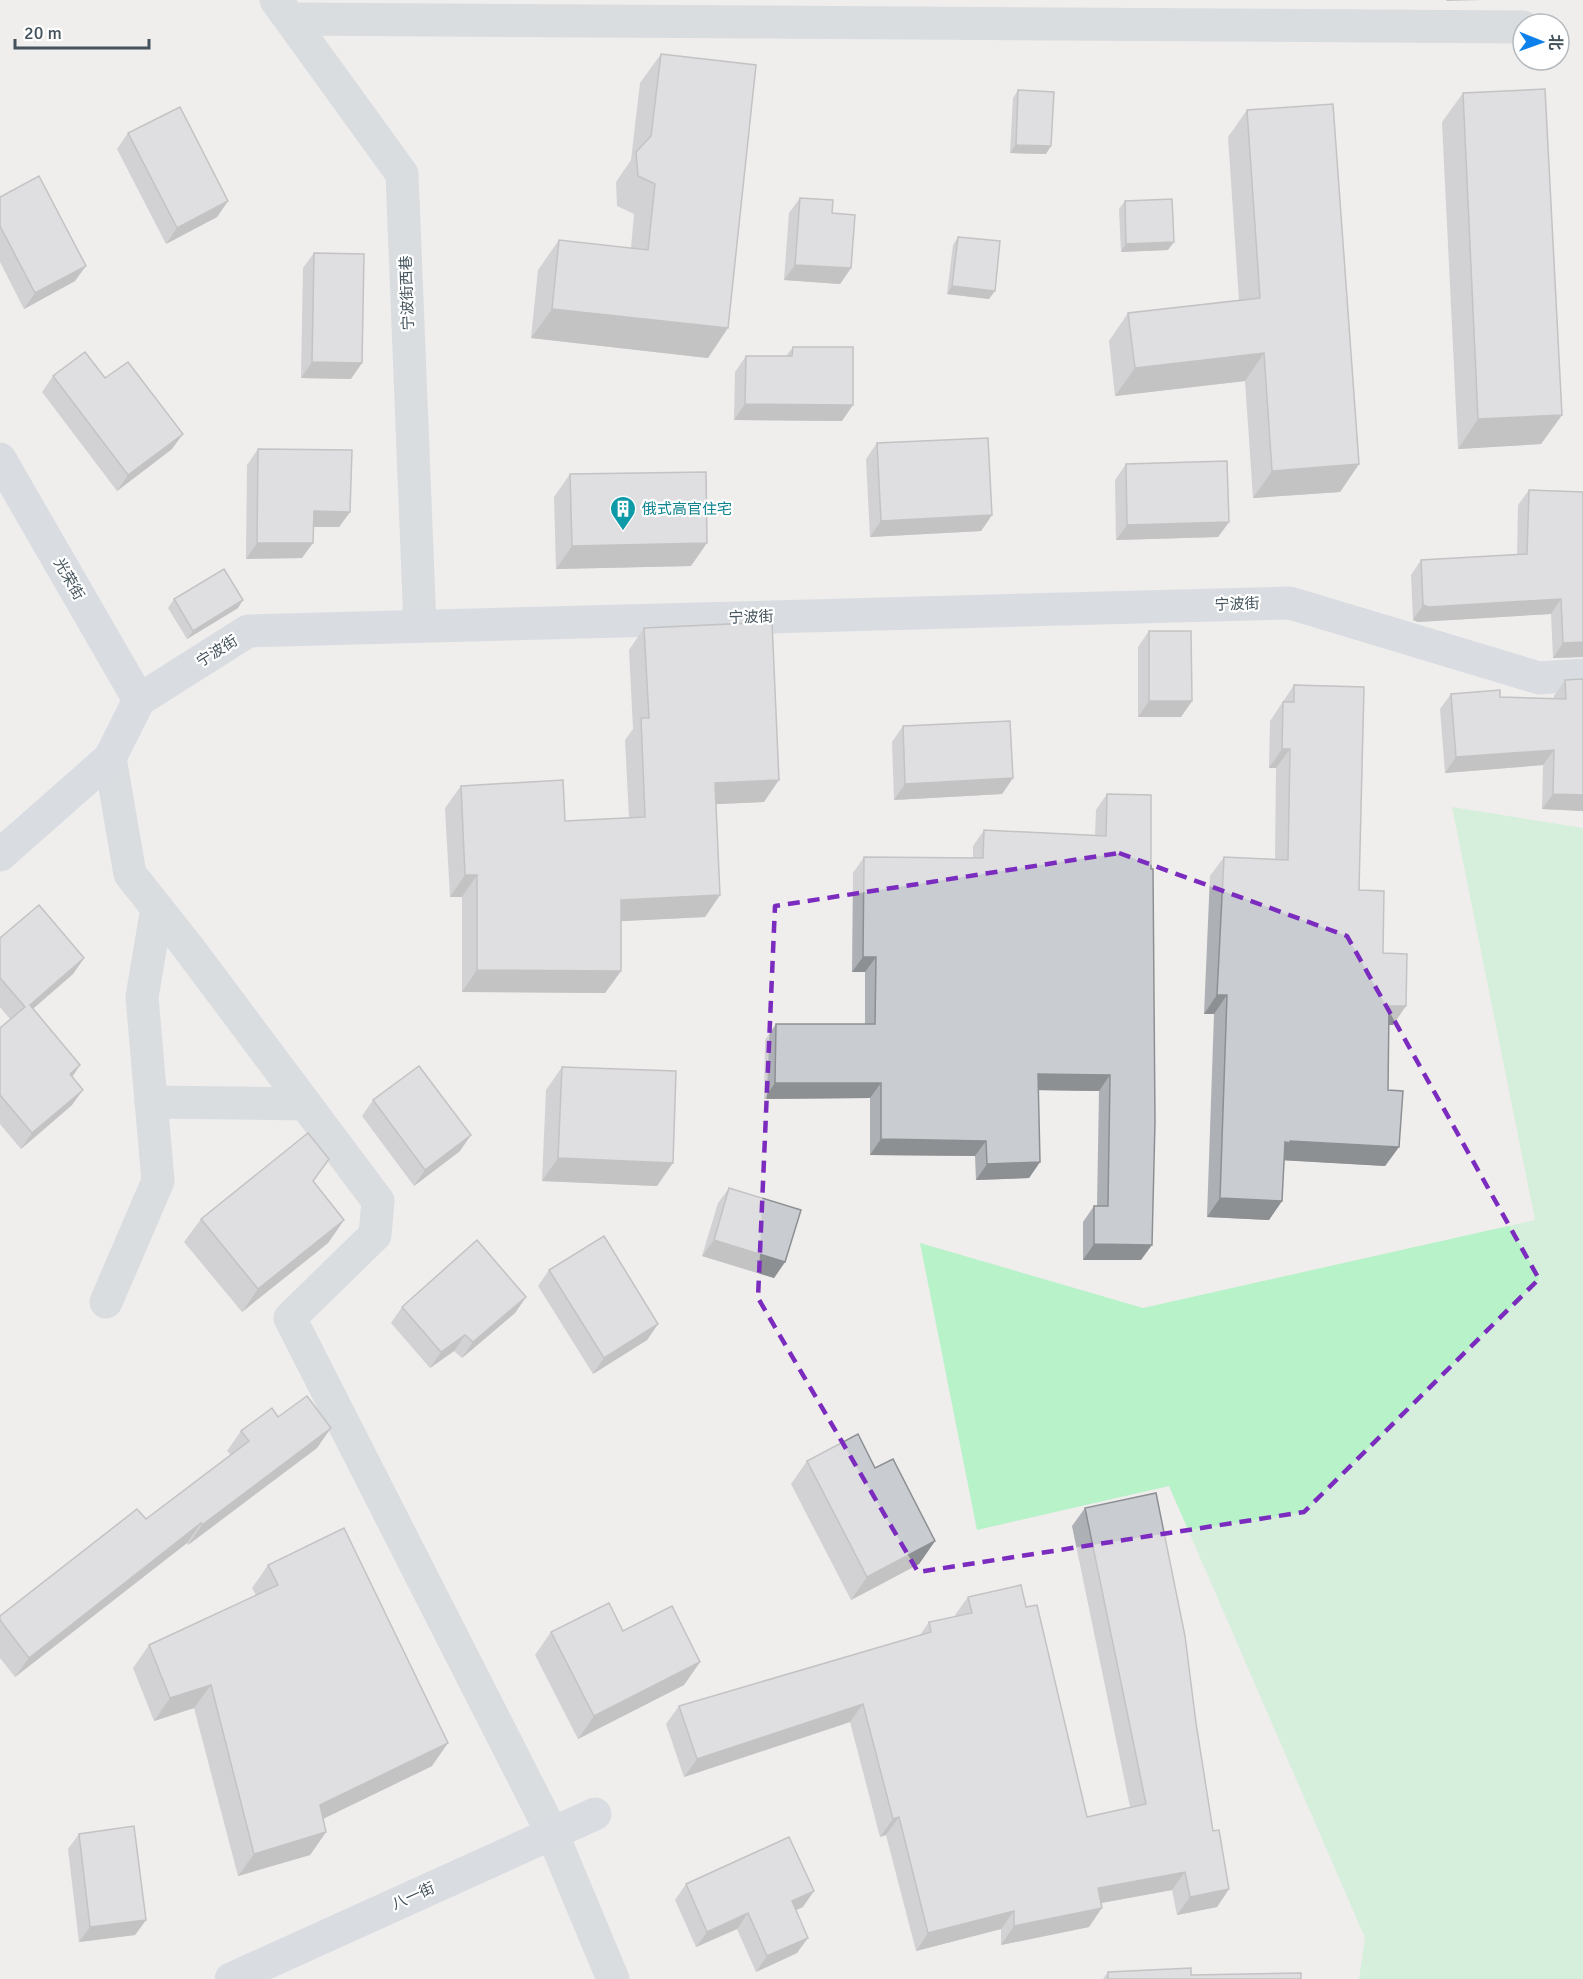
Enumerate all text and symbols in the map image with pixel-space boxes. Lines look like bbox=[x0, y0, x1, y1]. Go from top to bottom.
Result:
scale bar bbox=[15, 12, 148, 50]
north arrow bbox=[1511, 12, 1571, 72]
text: 20 m bbox=[24, 22, 62, 44]
text: 北 bbox=[1545, 34, 1565, 50]
street label: 宁波街西巷 bbox=[397, 255, 417, 331]
building icon: 俄式高官住宅 bbox=[608, 494, 638, 532]
place label: 俄式高官住宅 bbox=[642, 500, 732, 518]
street label: 光荣街 bbox=[50, 555, 88, 603]
street label: 宁波街 bbox=[1214, 594, 1260, 614]
street label: 宁波街 bbox=[728, 607, 774, 627]
street label: 宁波街 bbox=[193, 631, 241, 671]
street label: 八一街 bbox=[389, 1879, 437, 1913]

